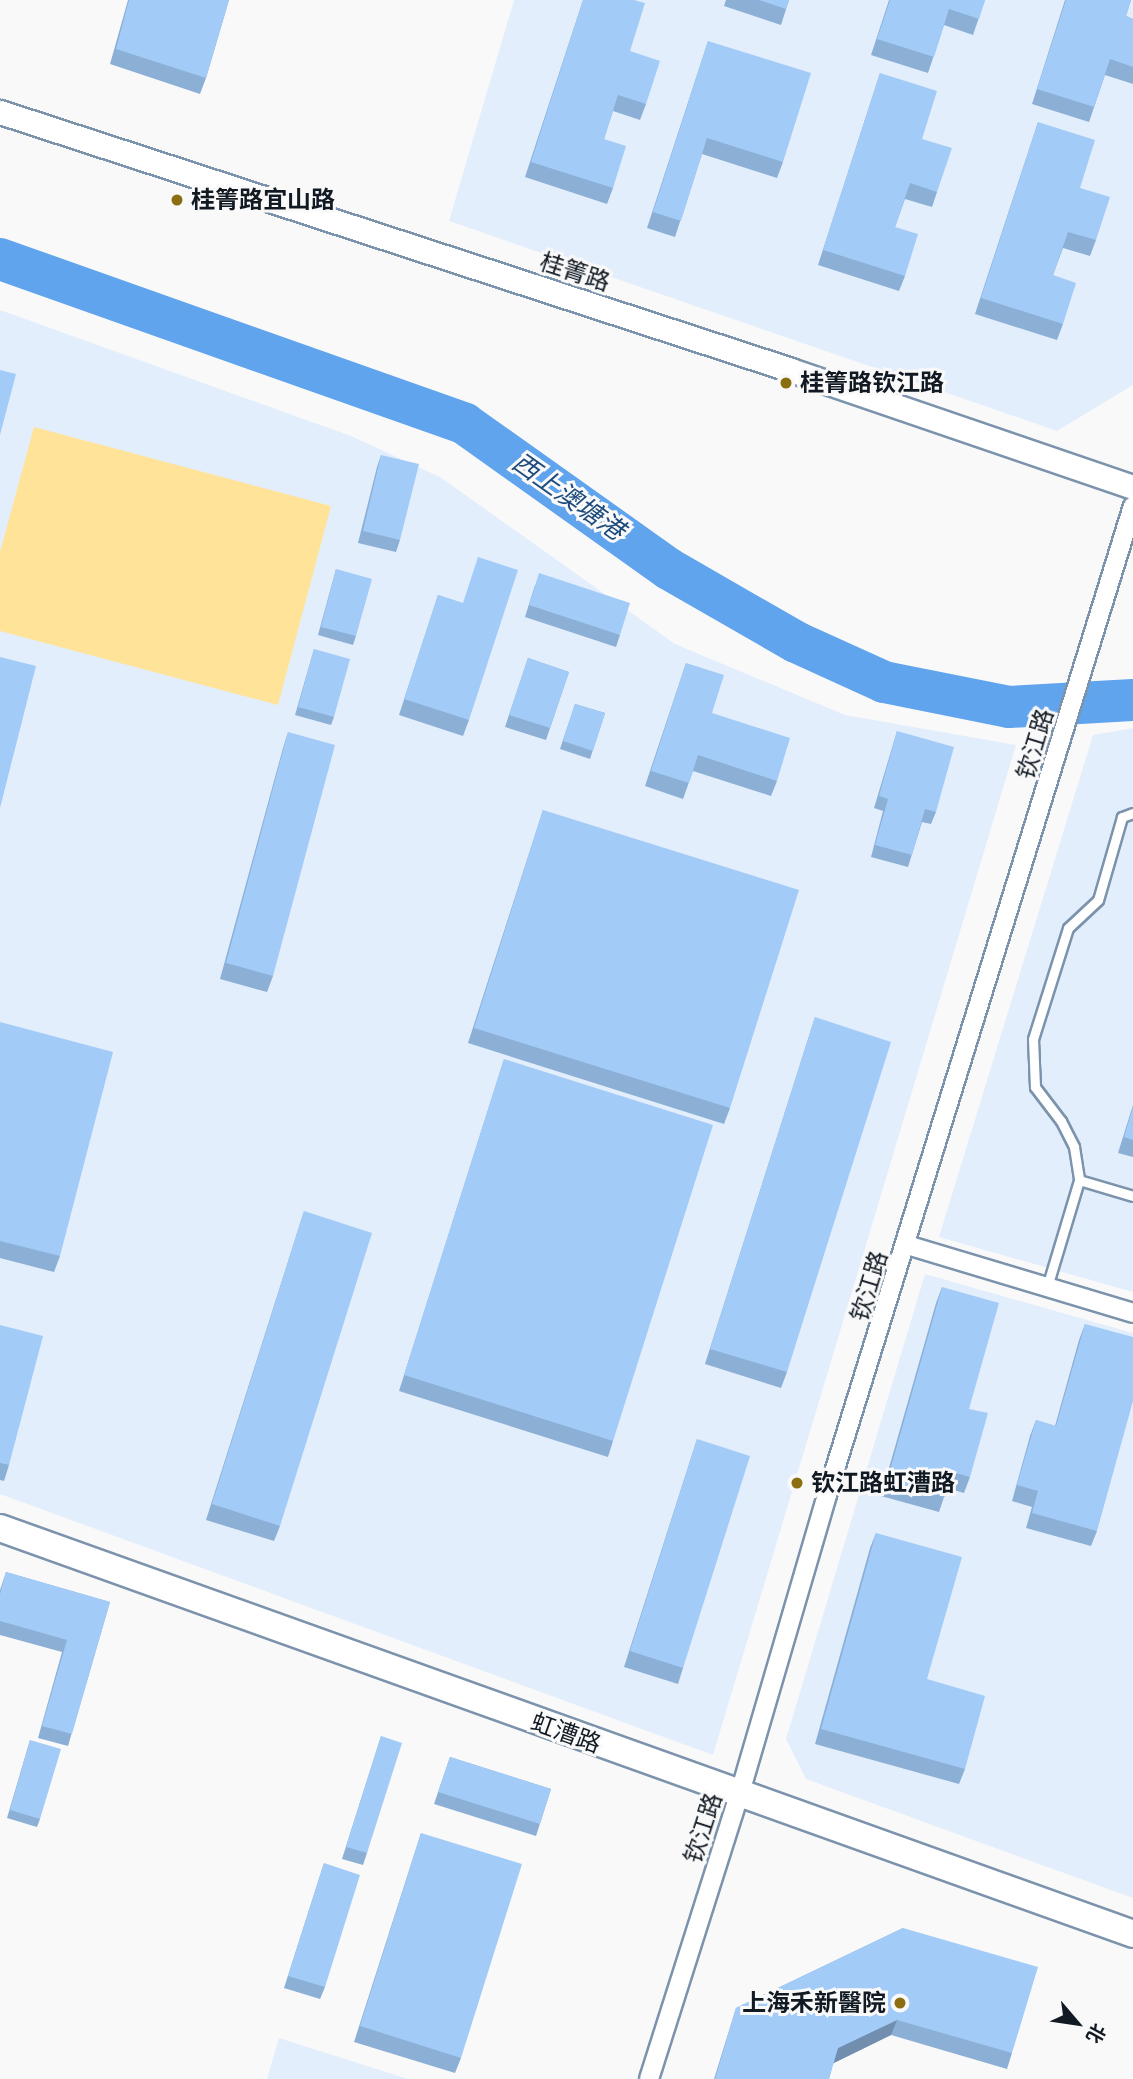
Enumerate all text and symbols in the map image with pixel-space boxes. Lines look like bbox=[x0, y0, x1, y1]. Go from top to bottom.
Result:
place label: 桂箐路宜山路 bbox=[191, 186, 335, 214]
marker: 桂箐路宜山路 bbox=[169, 192, 185, 208]
street label: 桂箐路 bbox=[536, 247, 614, 297]
place label: 桂箐路钦江路 bbox=[800, 369, 944, 397]
marker: 桂箐路钦江路 bbox=[778, 375, 794, 391]
water label: 西上澳塘港 bbox=[506, 447, 630, 547]
street label: 钦江路 bbox=[1011, 705, 1059, 783]
street label: 钦江路 bbox=[845, 1247, 893, 1325]
place label: 钦江路虹漕路 bbox=[811, 1469, 955, 1497]
marker: 钦江路虹漕路 bbox=[789, 1475, 805, 1491]
street label: 虹漕路 bbox=[527, 1707, 605, 1759]
street label: 钦江路 bbox=[678, 1789, 728, 1867]
north arrow bbox=[1042, 1988, 1112, 2058]
place label: 上海禾新醫院 bbox=[742, 1989, 886, 2017]
marker: 上海禾新醫院 bbox=[892, 1995, 908, 2011]
text: 北 bbox=[1081, 2020, 1110, 2047]

